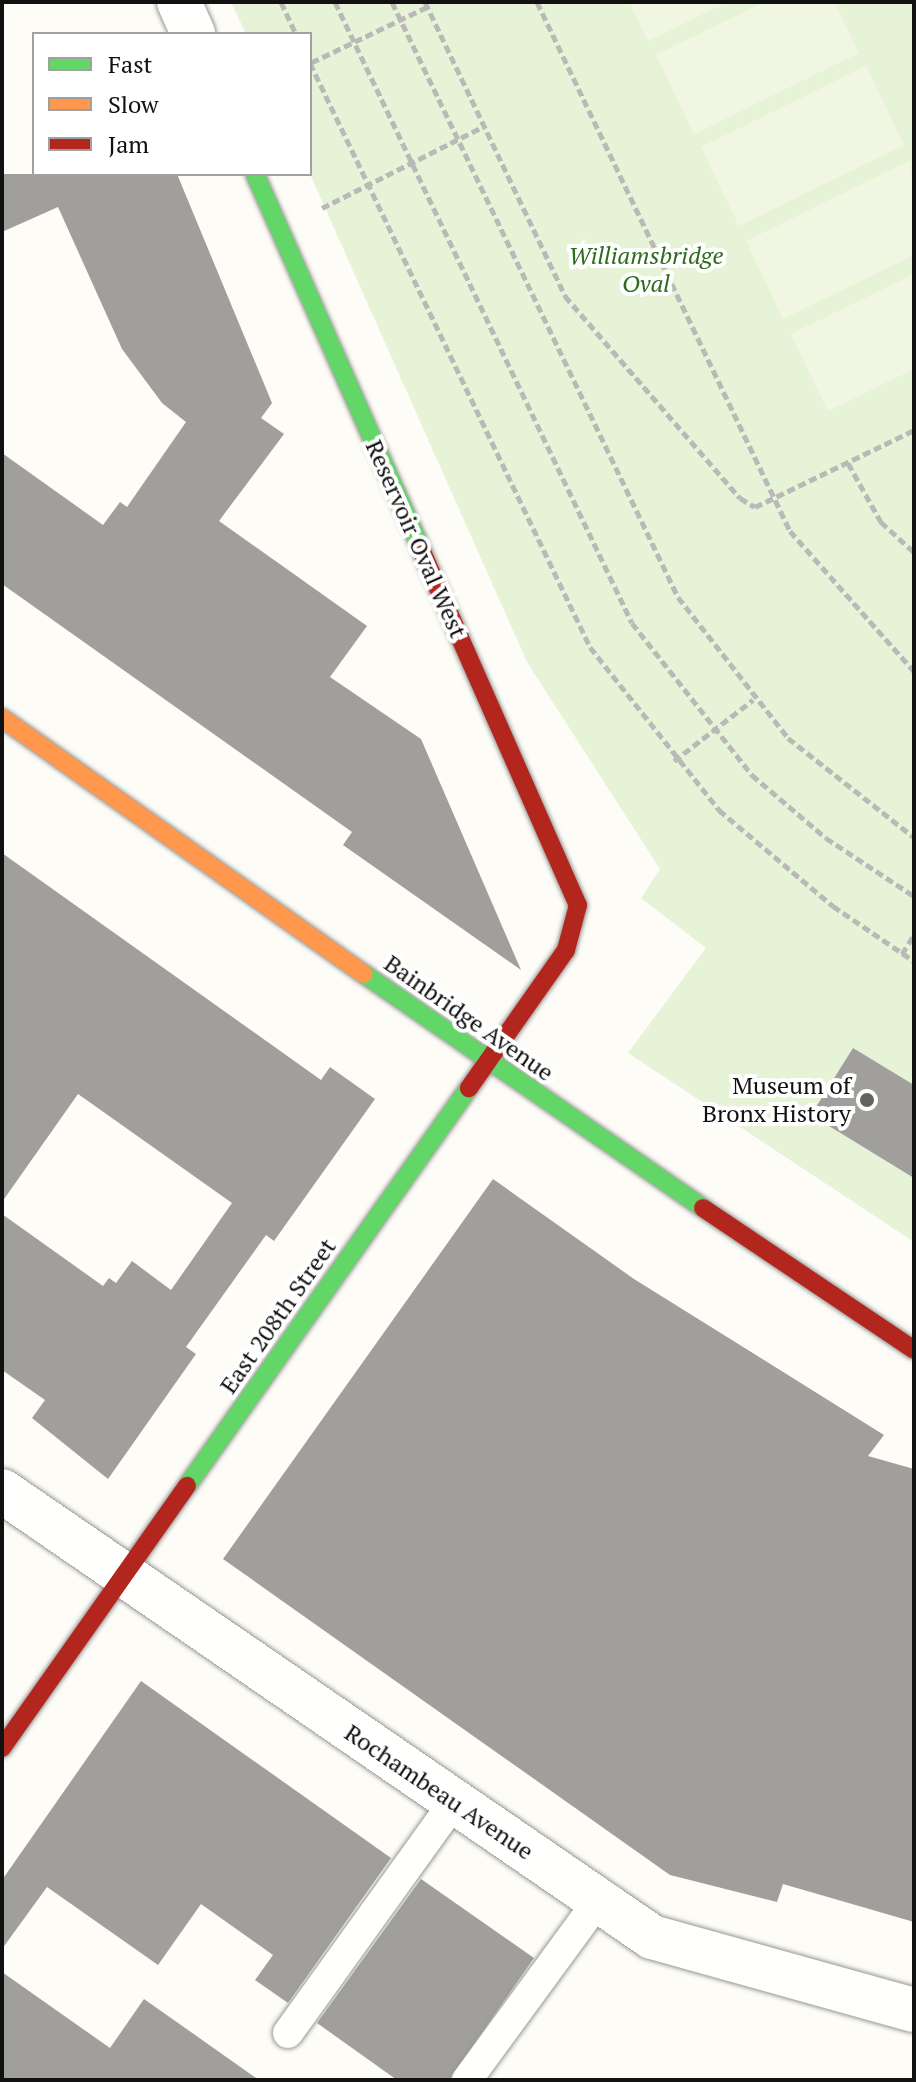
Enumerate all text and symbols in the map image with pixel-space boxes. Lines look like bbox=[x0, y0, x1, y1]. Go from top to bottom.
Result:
legend bbox=[32, 32, 312, 176]
text: Fast bbox=[108, 48, 152, 80]
text: Slow bbox=[108, 88, 159, 120]
text: Jam bbox=[108, 128, 149, 160]
park label: Williamsbridge Oval bbox=[569, 242, 723, 298]
street label: Reservoir Oval West bbox=[359, 436, 473, 642]
street label: Bainbridge Avenue bbox=[379, 949, 559, 1087]
place label: Museum of Bronx History bbox=[702, 1072, 851, 1128]
marker: Museum of Bronx History bbox=[858, 1091, 876, 1109]
street label: East 208th Street bbox=[214, 1233, 342, 1399]
street label: Rochambeau Avenue bbox=[339, 1718, 539, 1866]

